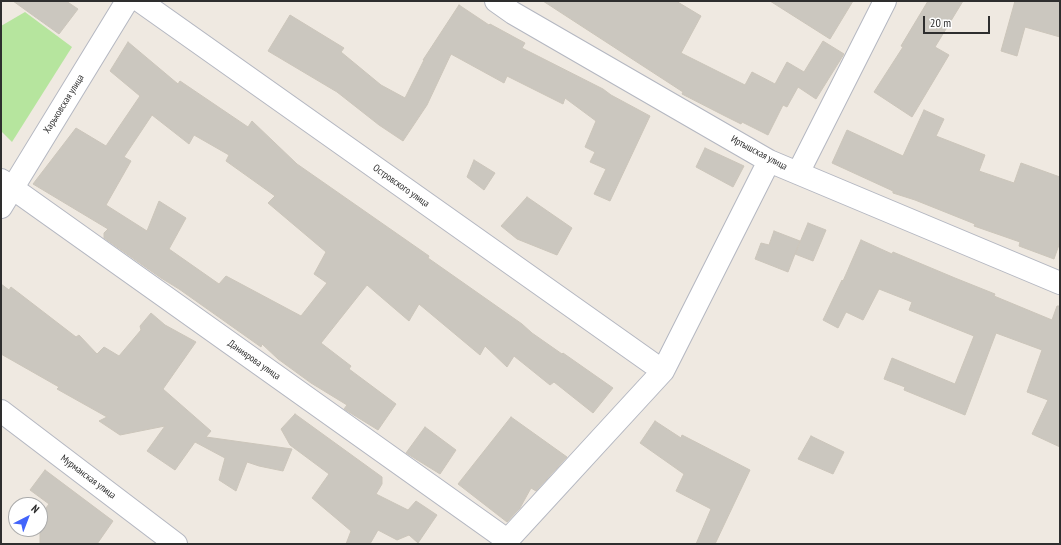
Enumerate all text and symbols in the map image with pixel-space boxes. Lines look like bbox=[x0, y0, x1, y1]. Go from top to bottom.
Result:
scale bar bbox=[925, 8, 992, 34]
text: 20 m bbox=[930, 15, 951, 30]
street label: Харьковская улица bbox=[41, 72, 87, 136]
street label: Иртышская улица bbox=[729, 133, 789, 173]
street label: Островского улица bbox=[370, 162, 432, 210]
street label: Даниярова улица bbox=[225, 337, 283, 383]
street label: Мурманская улица bbox=[58, 452, 118, 502]
north arrow bbox=[8, 497, 48, 537]
text: N bbox=[28, 502, 42, 516]

